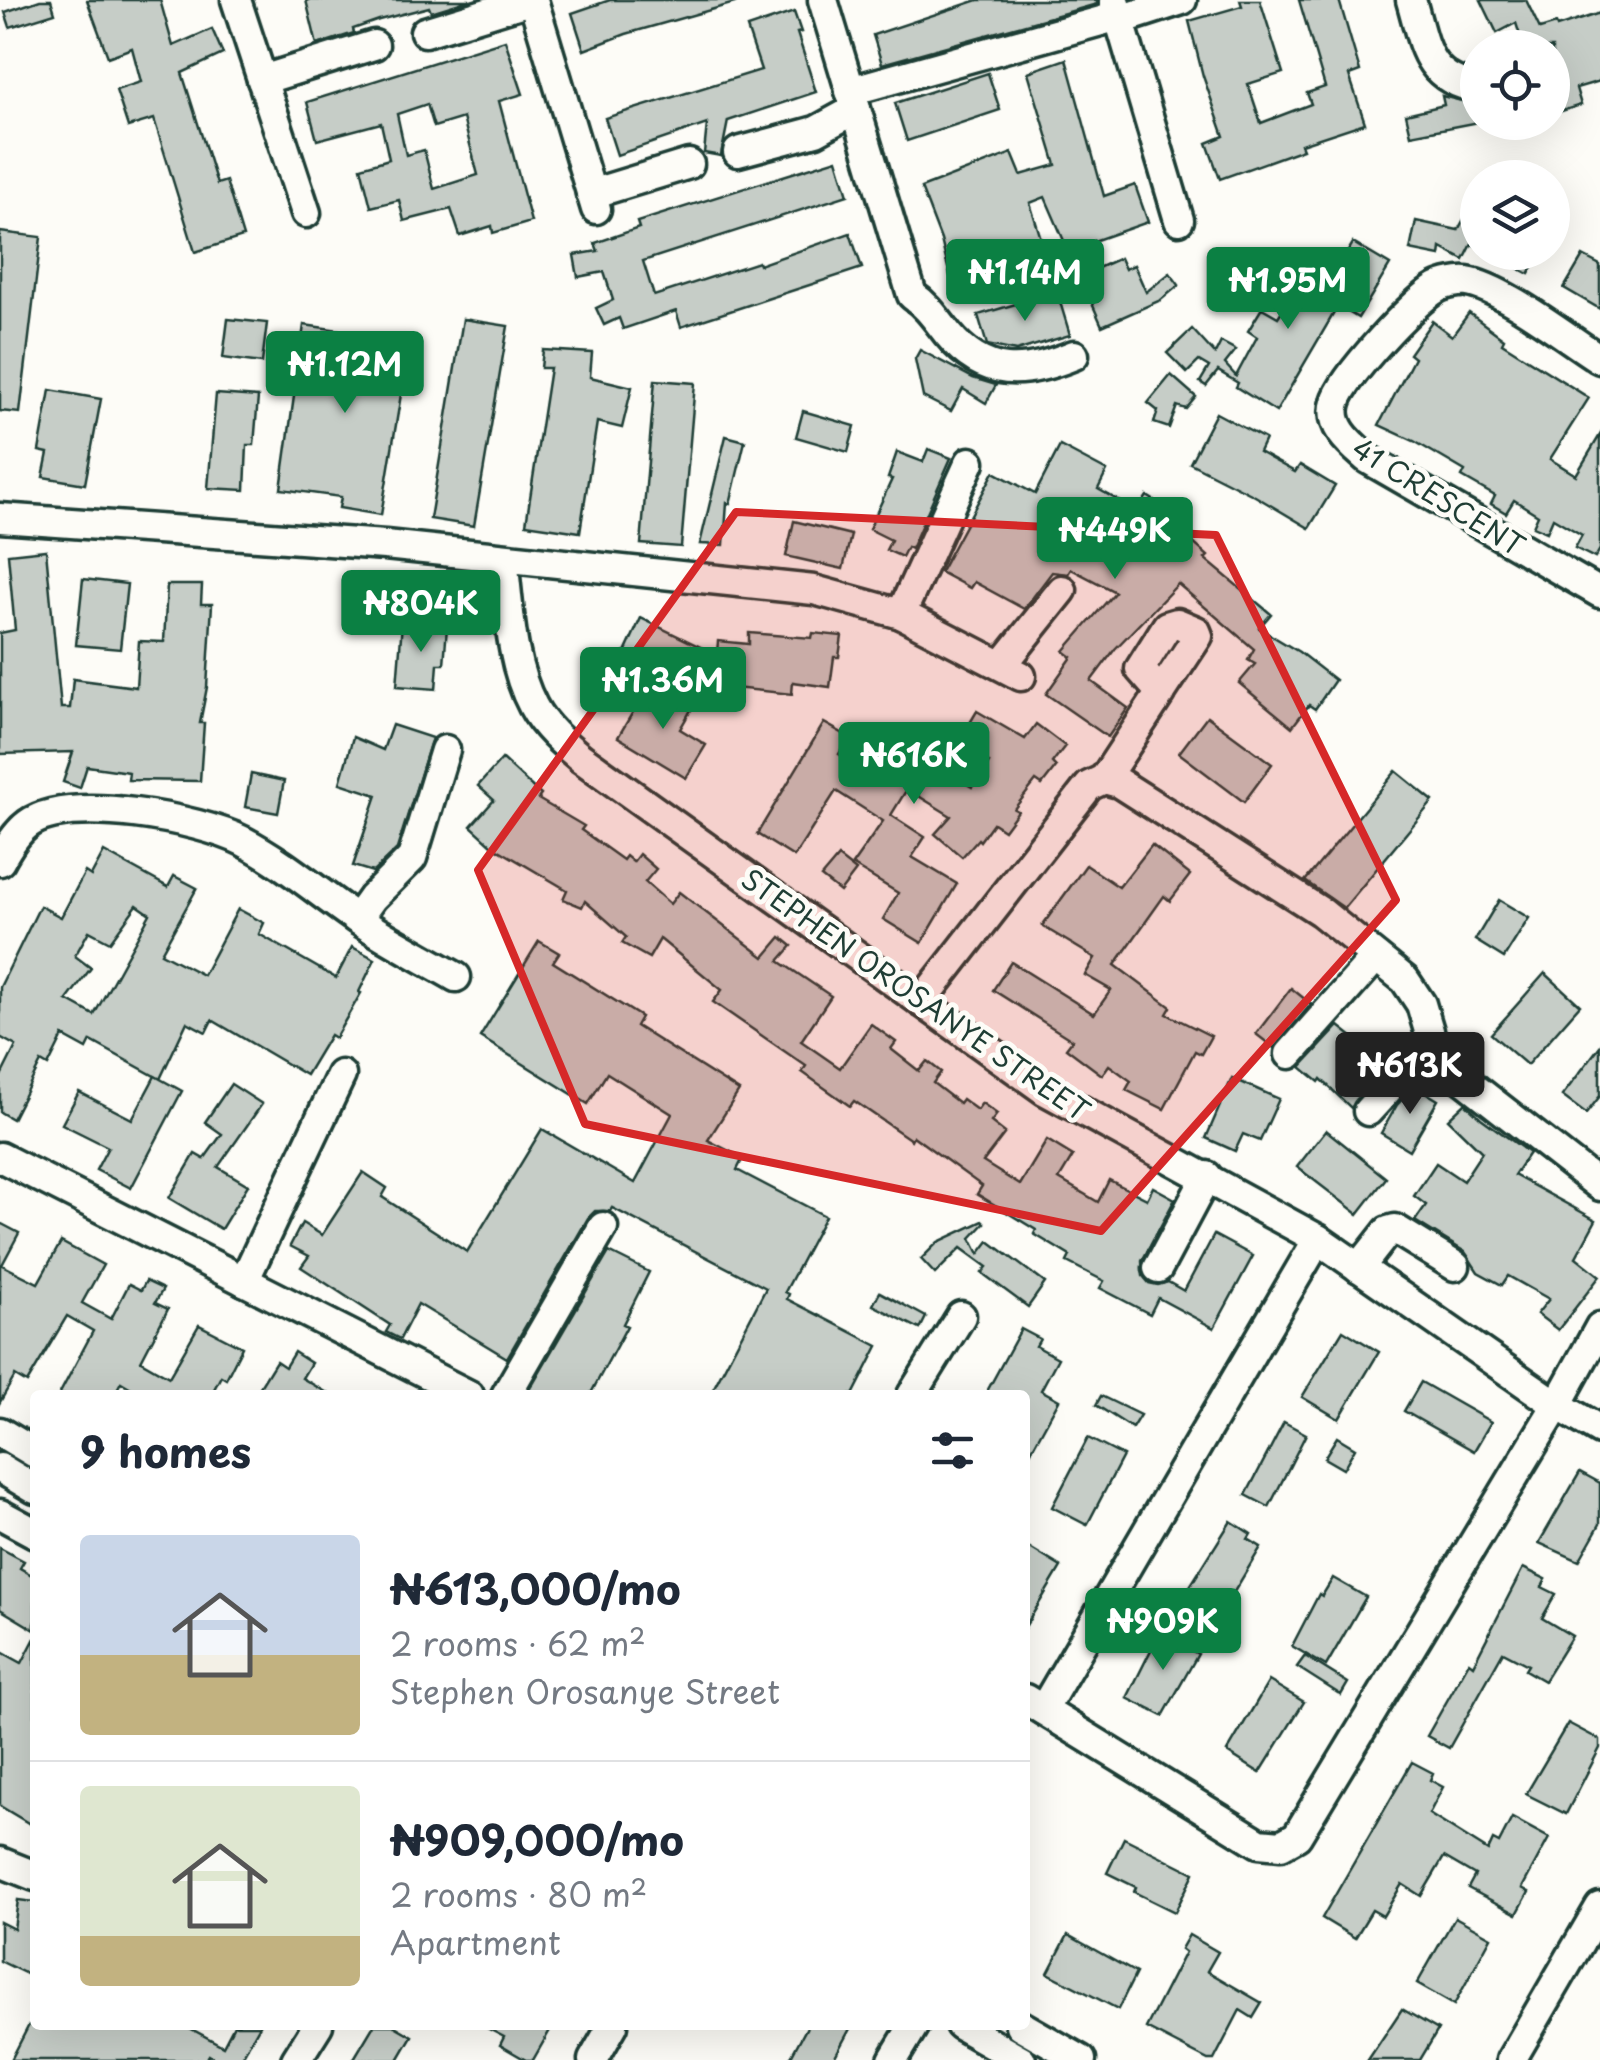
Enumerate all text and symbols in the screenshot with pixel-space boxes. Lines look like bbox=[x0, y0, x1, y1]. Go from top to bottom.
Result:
map controls bbox=[1460, 30, 1570, 270]
button: locate bbox=[1460, 30, 1570, 140]
button: layers bbox=[1460, 160, 1570, 270]
pin: ₦1.14M bbox=[944, 239, 1106, 324]
text: ₦1.14M bbox=[968, 247, 1082, 295]
pin: ₦1.95M bbox=[1207, 247, 1369, 332]
text: ₦1.95M bbox=[1229, 255, 1347, 303]
pin: ₦1.12M bbox=[264, 331, 426, 416]
text: ₦1.12M bbox=[288, 339, 402, 387]
street label: 41 CRESCENT bbox=[1344, 426, 1534, 567]
pin: ₦449K bbox=[1045, 497, 1185, 582]
text: ₦449K bbox=[1059, 505, 1171, 553]
pin: ₦804K bbox=[351, 570, 491, 655]
text: ₦804K bbox=[363, 578, 479, 626]
pin: ₦1.36M bbox=[582, 647, 744, 732]
text: ₦1.36M bbox=[602, 655, 724, 703]
pin: ₦616K bbox=[844, 722, 984, 807]
text: ₦616K bbox=[860, 730, 968, 778]
street label: STEPHEN OROSANYE STREET bbox=[733, 857, 1100, 1132]
pin: ₦613K bbox=[1340, 1032, 1480, 1117]
text: ₦613K bbox=[1357, 1040, 1463, 1088]
text: 9 homes bbox=[80, 1419, 251, 1482]
icon: filters bbox=[925, 1423, 980, 1478]
text: ₦613,000/mo bbox=[390, 1556, 681, 1619]
icon: home bbox=[160, 1575, 280, 1695]
pin: ₦909K bbox=[1093, 1588, 1233, 1673]
text: ₦909K bbox=[1107, 1596, 1219, 1644]
text: 2 rooms · 62 m² bbox=[390, 1619, 646, 1667]
text: Stephen Orosanye Street bbox=[390, 1667, 780, 1715]
text: ₦909,000/mo bbox=[390, 1807, 684, 1870]
icon: home bbox=[160, 1826, 280, 1946]
text: 2 rooms · 80 m² bbox=[390, 1870, 647, 1918]
text: Apartment bbox=[390, 1918, 561, 1966]

